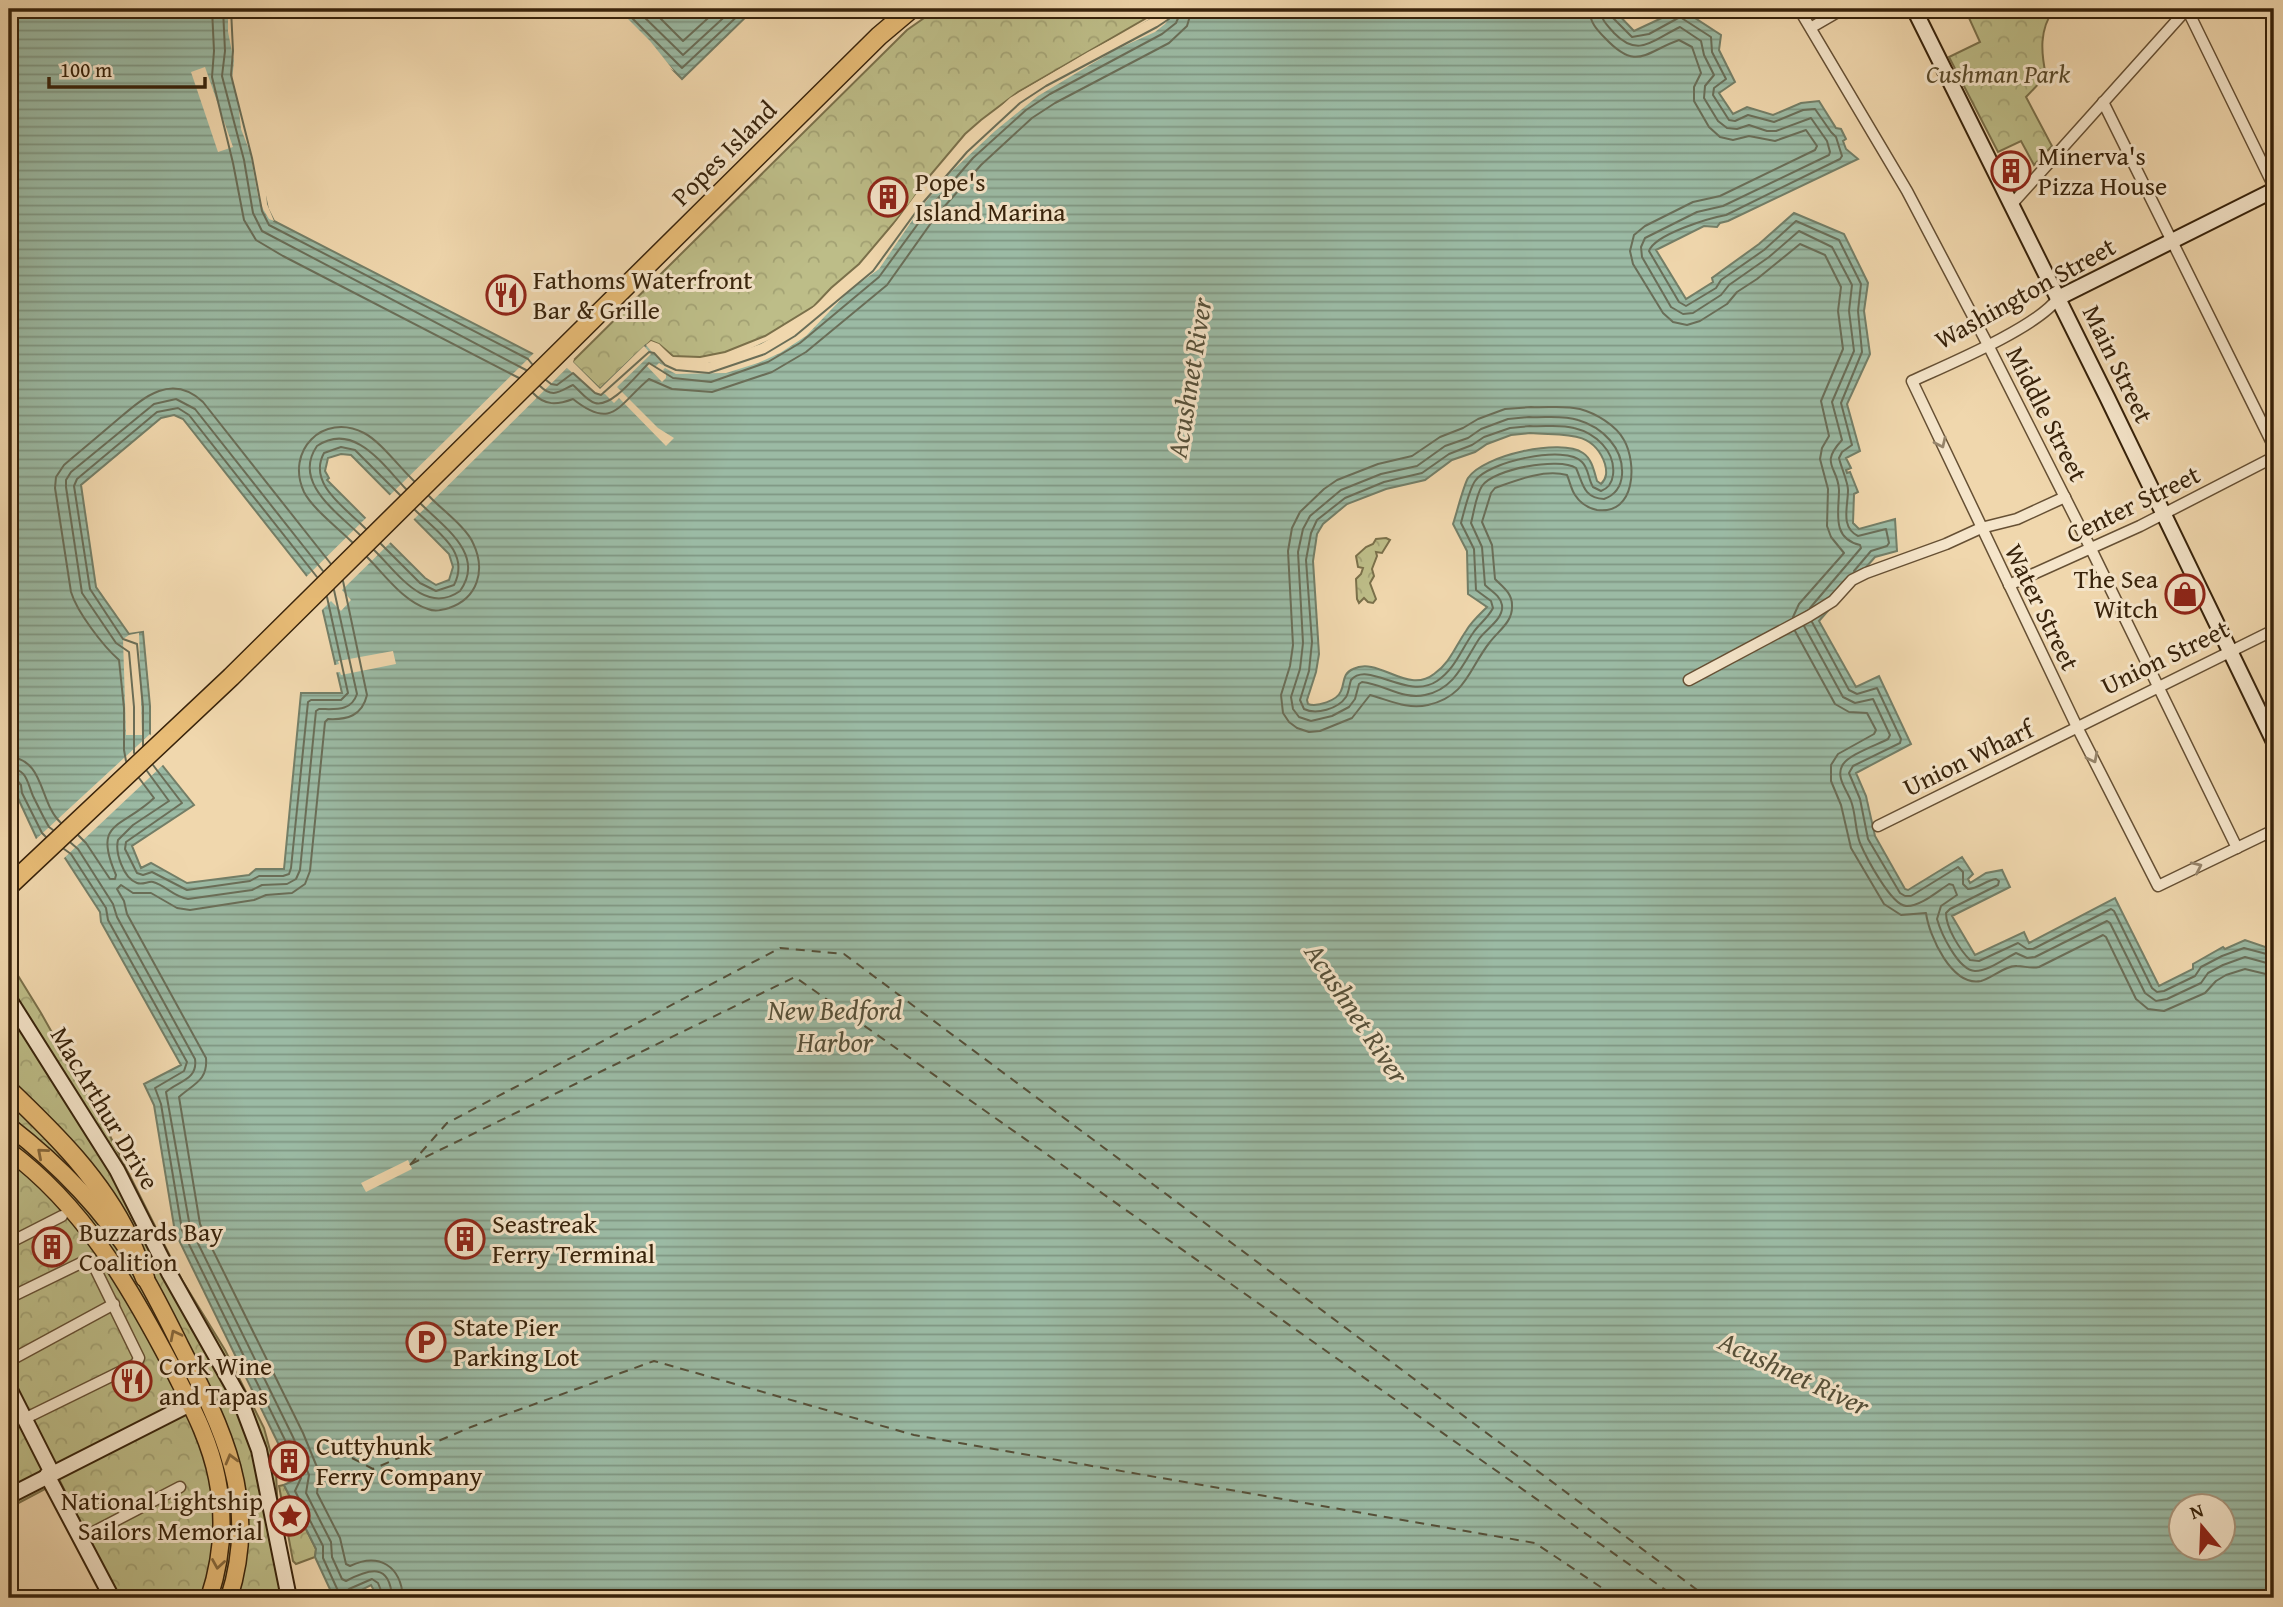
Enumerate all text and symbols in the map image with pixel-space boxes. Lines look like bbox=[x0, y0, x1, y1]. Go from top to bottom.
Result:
scale bar bbox=[49, 46, 205, 90]
text: 100 m bbox=[60, 54, 112, 85]
park label: Cushman Park bbox=[1926, 54, 2070, 93]
street label: Popes Island bbox=[662, 91, 786, 214]
place label: Minerva's Pizza House bbox=[2038, 136, 2167, 205]
building icon: Minerva's Pizza House bbox=[1990, 150, 2032, 192]
place label: Pope's Island Marina bbox=[915, 162, 1066, 231]
building icon: Pope's Island Marina bbox=[867, 176, 909, 218]
street label: Washington Street bbox=[1927, 227, 2122, 359]
place label: Fathoms Waterfront Bar & Grille bbox=[533, 260, 752, 329]
restaurant icon: Fathoms Waterfront Bar & Grille bbox=[485, 274, 527, 316]
water label: Acushnet River bbox=[1155, 293, 1222, 462]
street label: Main Street bbox=[2073, 298, 2164, 429]
street label: Middle Street bbox=[1997, 339, 2098, 488]
one-way arrow bbox=[1933, 436, 1947, 448]
street label: Center Street bbox=[2059, 454, 2206, 553]
street label: Water Street bbox=[1995, 537, 2090, 677]
place label: The Sea Witch bbox=[2074, 559, 2159, 628]
shop icon: The Sea Witch bbox=[2164, 573, 2206, 615]
street label: Union Street bbox=[2094, 609, 2236, 704]
street label: Union Wharf bbox=[1896, 708, 2042, 806]
one-way arrow bbox=[2084, 751, 2098, 764]
one-way arrow bbox=[2190, 861, 2203, 875]
water label: Acushnet River bbox=[1295, 933, 1421, 1093]
water label: New Bedford Harbor bbox=[767, 989, 902, 1062]
street label: MacArthur Drive bbox=[41, 1019, 170, 1197]
one-way arrow bbox=[37, 1149, 50, 1161]
place label: Seastreak Ferry Terminal bbox=[492, 1204, 655, 1273]
place label: Buzzards Bay Coalition bbox=[79, 1212, 223, 1281]
building icon: Seastreak Ferry Terminal bbox=[444, 1218, 486, 1260]
building icon: Buzzards Bay Coalition bbox=[31, 1226, 73, 1268]
place label: State Pier Parking Lot bbox=[453, 1307, 579, 1376]
water label: Acushnet River bbox=[1711, 1319, 1878, 1426]
parking icon: State Pier Parking Lot bbox=[405, 1321, 447, 1363]
one-way arrow bbox=[170, 1330, 183, 1342]
place label: Cork Wine and Tapas bbox=[159, 1346, 272, 1415]
restaurant icon: Cork Wine and Tapas bbox=[111, 1360, 153, 1402]
place label: Cuttyhunk Ferry Company bbox=[316, 1426, 483, 1495]
building icon: Cuttyhunk Ferry Company bbox=[268, 1440, 310, 1482]
one-way arrow bbox=[225, 1453, 239, 1465]
place label: National Lightship Sailors Memorial bbox=[61, 1481, 263, 1550]
north arrow bbox=[2168, 1492, 2238, 1562]
place icon: National Lightship Sailors Memorial bbox=[269, 1495, 311, 1537]
text: N bbox=[2186, 1496, 2207, 1526]
one-way arrow bbox=[211, 1559, 226, 1570]

